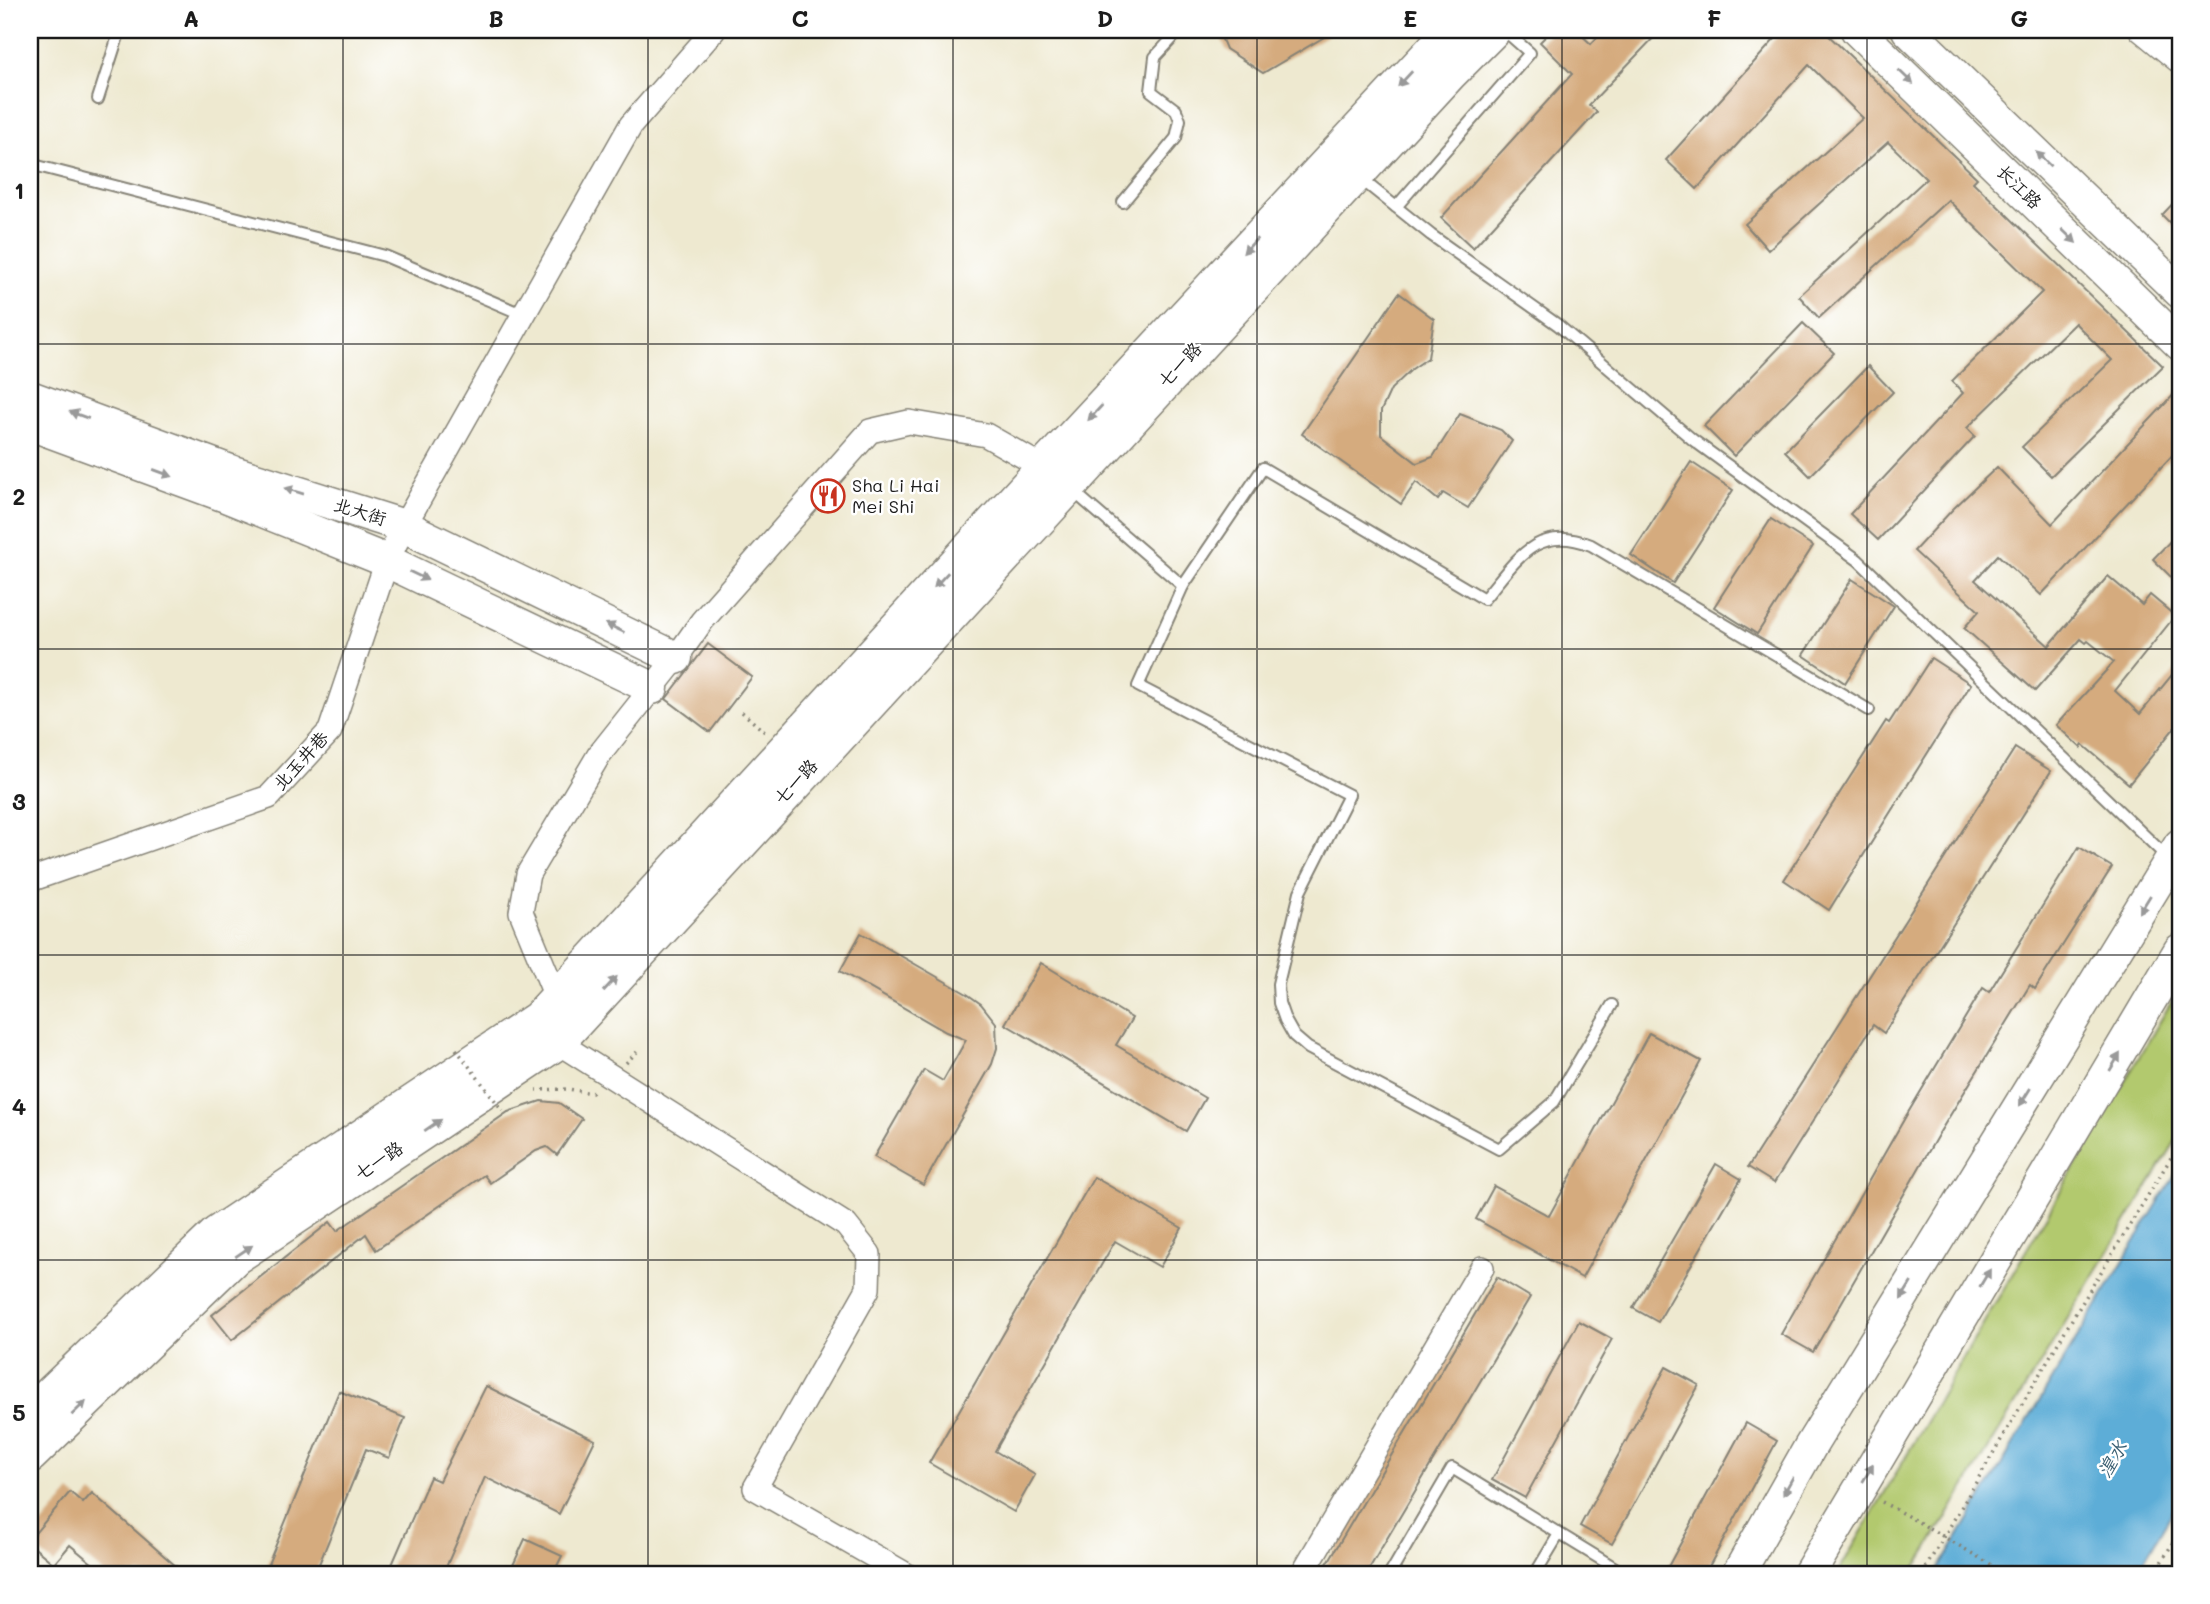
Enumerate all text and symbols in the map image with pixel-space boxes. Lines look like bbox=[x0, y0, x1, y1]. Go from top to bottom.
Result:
text: A bbox=[183, 3, 199, 33]
text: B bbox=[488, 3, 504, 33]
text: C bbox=[791, 3, 809, 33]
text: D bbox=[1097, 3, 1113, 33]
text: E bbox=[1403, 3, 1417, 33]
text: F bbox=[1707, 3, 1721, 33]
text: G bbox=[2010, 3, 2028, 33]
one-way arrow bbox=[1897, 69, 1914, 85]
one-way arrow bbox=[1397, 70, 1413, 87]
one-way arrow bbox=[2035, 152, 2052, 168]
street label: 长江路 bbox=[1992, 159, 2047, 214]
text: 1 bbox=[14, 175, 24, 205]
one-way arrow bbox=[2060, 227, 2077, 243]
one-way arrow bbox=[1242, 237, 1258, 255]
street label: 七一路 bbox=[1152, 336, 1206, 392]
one-way arrow bbox=[1088, 404, 1104, 421]
one-way arrow bbox=[69, 410, 90, 421]
one-way arrow bbox=[152, 468, 173, 479]
place label: Sha Li Hai Mei Shi bbox=[852, 473, 940, 518]
restaurant icon: Sha Li Hai Mei Shi bbox=[809, 477, 847, 515]
text: 2 bbox=[13, 481, 25, 511]
one-way arrow bbox=[283, 486, 304, 496]
street label: 北大街 bbox=[331, 492, 390, 530]
one-way arrow bbox=[409, 570, 429, 582]
one-way arrow bbox=[933, 571, 949, 589]
one-way arrow bbox=[605, 622, 625, 634]
street label: 北玉井巷 bbox=[267, 726, 333, 795]
street label: 七一路 bbox=[768, 753, 822, 809]
text: 3 bbox=[12, 786, 26, 816]
one-way arrow bbox=[2138, 894, 2151, 913]
one-way arrow bbox=[602, 975, 618, 993]
one-way arrow bbox=[2109, 1053, 2121, 1072]
one-way arrow bbox=[2019, 1088, 2032, 1107]
text: 4 bbox=[12, 1091, 26, 1121]
one-way arrow bbox=[423, 1118, 443, 1131]
street label: 七一路 bbox=[349, 1135, 408, 1185]
one-way arrow bbox=[235, 1244, 253, 1258]
one-way arrow bbox=[1979, 1269, 1992, 1288]
one-way arrow bbox=[1899, 1281, 1912, 1301]
text: 5 bbox=[12, 1397, 26, 1427]
one-way arrow bbox=[70, 1400, 87, 1416]
water label: 湟水 bbox=[2091, 1435, 2133, 1481]
one-way arrow bbox=[1862, 1464, 1875, 1483]
one-way arrow bbox=[1782, 1476, 1794, 1495]

